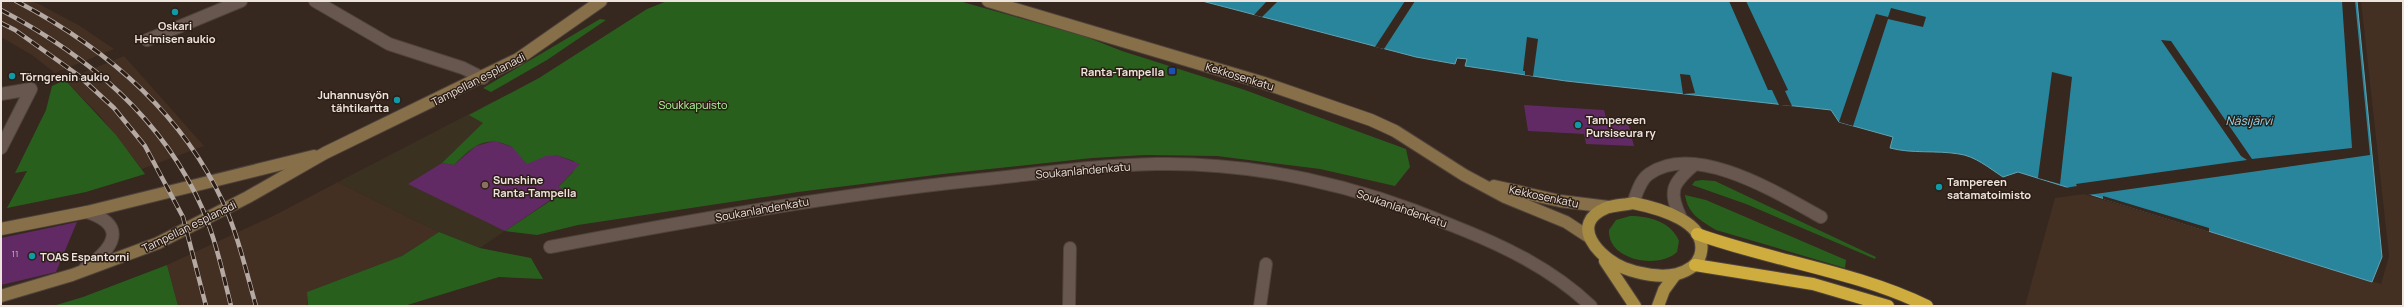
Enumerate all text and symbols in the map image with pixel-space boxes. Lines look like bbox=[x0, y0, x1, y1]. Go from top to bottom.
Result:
marker: Oskari Helmisen aukio bbox=[170, 7, 180, 17]
place label: Oskari Helmisen aukio bbox=[134, 18, 216, 46]
street label: Tampellan esplanadi bbox=[429, 49, 527, 109]
street label: Kekkosenkatu bbox=[1204, 58, 1276, 94]
place label: Ranta-Tampella bbox=[1081, 64, 1164, 79]
marker: Ranta-Tampella bbox=[1167, 66, 1177, 76]
place label: Törngrenin aukio bbox=[20, 69, 110, 84]
marker: Törngrenin aukio bbox=[7, 71, 17, 81]
place label: Juhannusyön tähtikartta bbox=[317, 87, 389, 115]
marker: Juhannusyön tähtikartta bbox=[392, 95, 402, 105]
park label: Soukkapuisto bbox=[659, 97, 728, 112]
place label: Tampereen Pursiseura ry bbox=[1586, 112, 1657, 140]
water label: Näsijärvi bbox=[2226, 112, 2275, 129]
marker: Tampereen Pursiseura ry bbox=[1573, 120, 1583, 130]
street label: Soukanlahdenkatu bbox=[1035, 158, 1131, 182]
place label: Sunshine Ranta-Tampella bbox=[493, 172, 576, 200]
place label: Tampereen satamatoimisto bbox=[1947, 174, 2031, 202]
marker: Sunshine Ranta-Tampella bbox=[480, 180, 490, 190]
street label: Kekkosenkatu bbox=[1508, 181, 1580, 211]
marker: Tampereen satamatoimisto bbox=[1934, 182, 1944, 192]
street label: Soukanlahdenkatu bbox=[1355, 185, 1449, 231]
street label: Soukanlahdenkatu bbox=[714, 193, 810, 225]
street label: Tampellan esplanadi bbox=[139, 197, 239, 255]
house number: 11 bbox=[11, 247, 19, 260]
place label: TOAS Espantorni bbox=[40, 249, 129, 264]
marker: TOAS Espantorni bbox=[27, 251, 37, 261]

